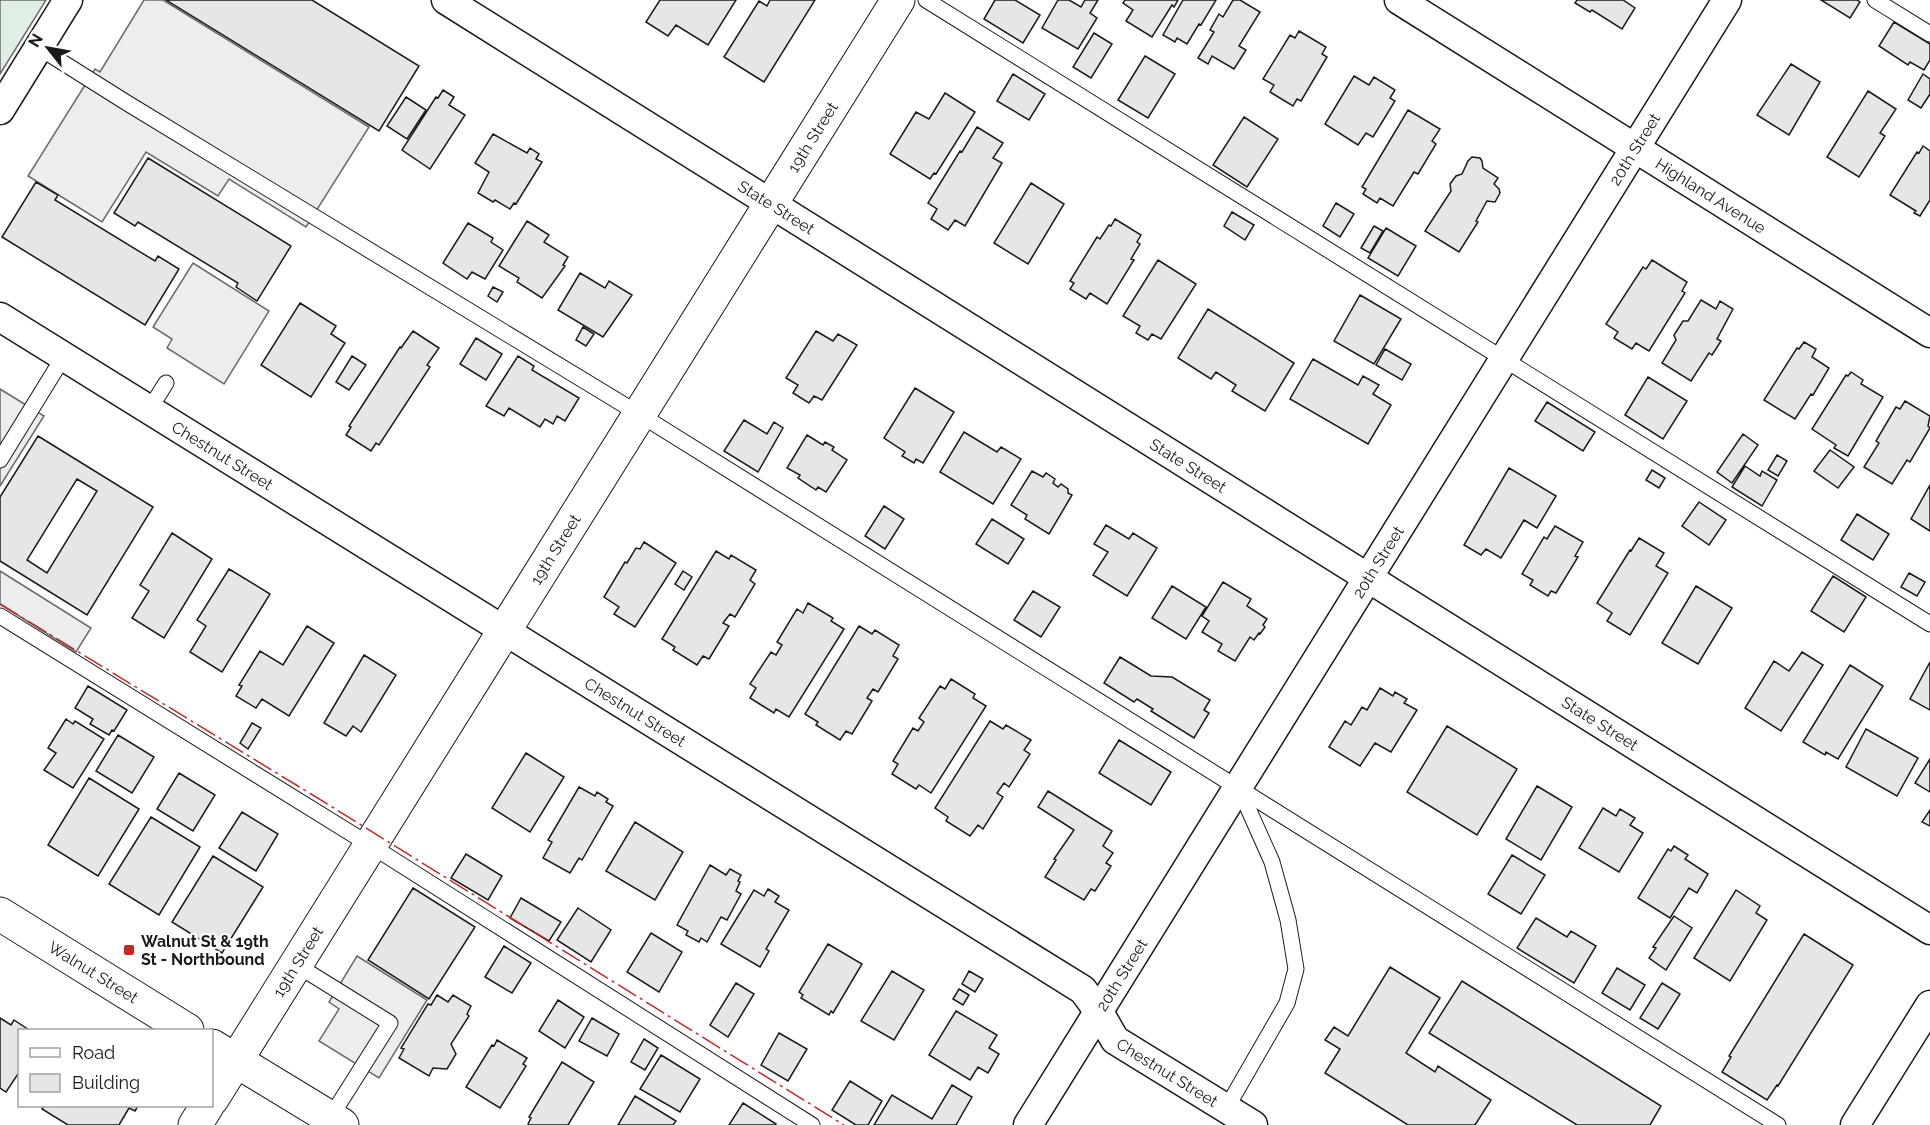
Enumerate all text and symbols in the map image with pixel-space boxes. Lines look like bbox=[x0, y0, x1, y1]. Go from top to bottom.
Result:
north arrow bbox=[18, 18, 78, 78]
text: N bbox=[24, 30, 47, 51]
street label: 19th Street bbox=[783, 98, 842, 176]
street label: 20th Street bbox=[1605, 109, 1664, 189]
street label: Highland Avenue bbox=[1652, 154, 1769, 237]
street label: State Street bbox=[735, 176, 819, 239]
street label: Chestnut Street bbox=[168, 417, 277, 494]
street label: State Street bbox=[1146, 434, 1231, 497]
street label: 19th Street bbox=[526, 510, 585, 588]
street label: 20th Street bbox=[1348, 522, 1408, 601]
street label: Chestnut Street bbox=[581, 673, 690, 751]
street label: State Street bbox=[1558, 692, 1642, 755]
street label: 19th Street bbox=[269, 922, 327, 1000]
place label: Walnut St & 19th St - Northbound bbox=[141, 932, 269, 969]
street label: 20th Street bbox=[1092, 935, 1151, 1014]
street label: Walnut Street bbox=[45, 937, 142, 1007]
marker: Walnut St & 19th St - Northbound bbox=[122, 943, 136, 957]
legend bbox=[18, 1029, 213, 1107]
street label: Chestnut Street bbox=[1113, 1034, 1222, 1111]
text: Road bbox=[72, 1042, 115, 1063]
text: Building bbox=[72, 1072, 140, 1093]

